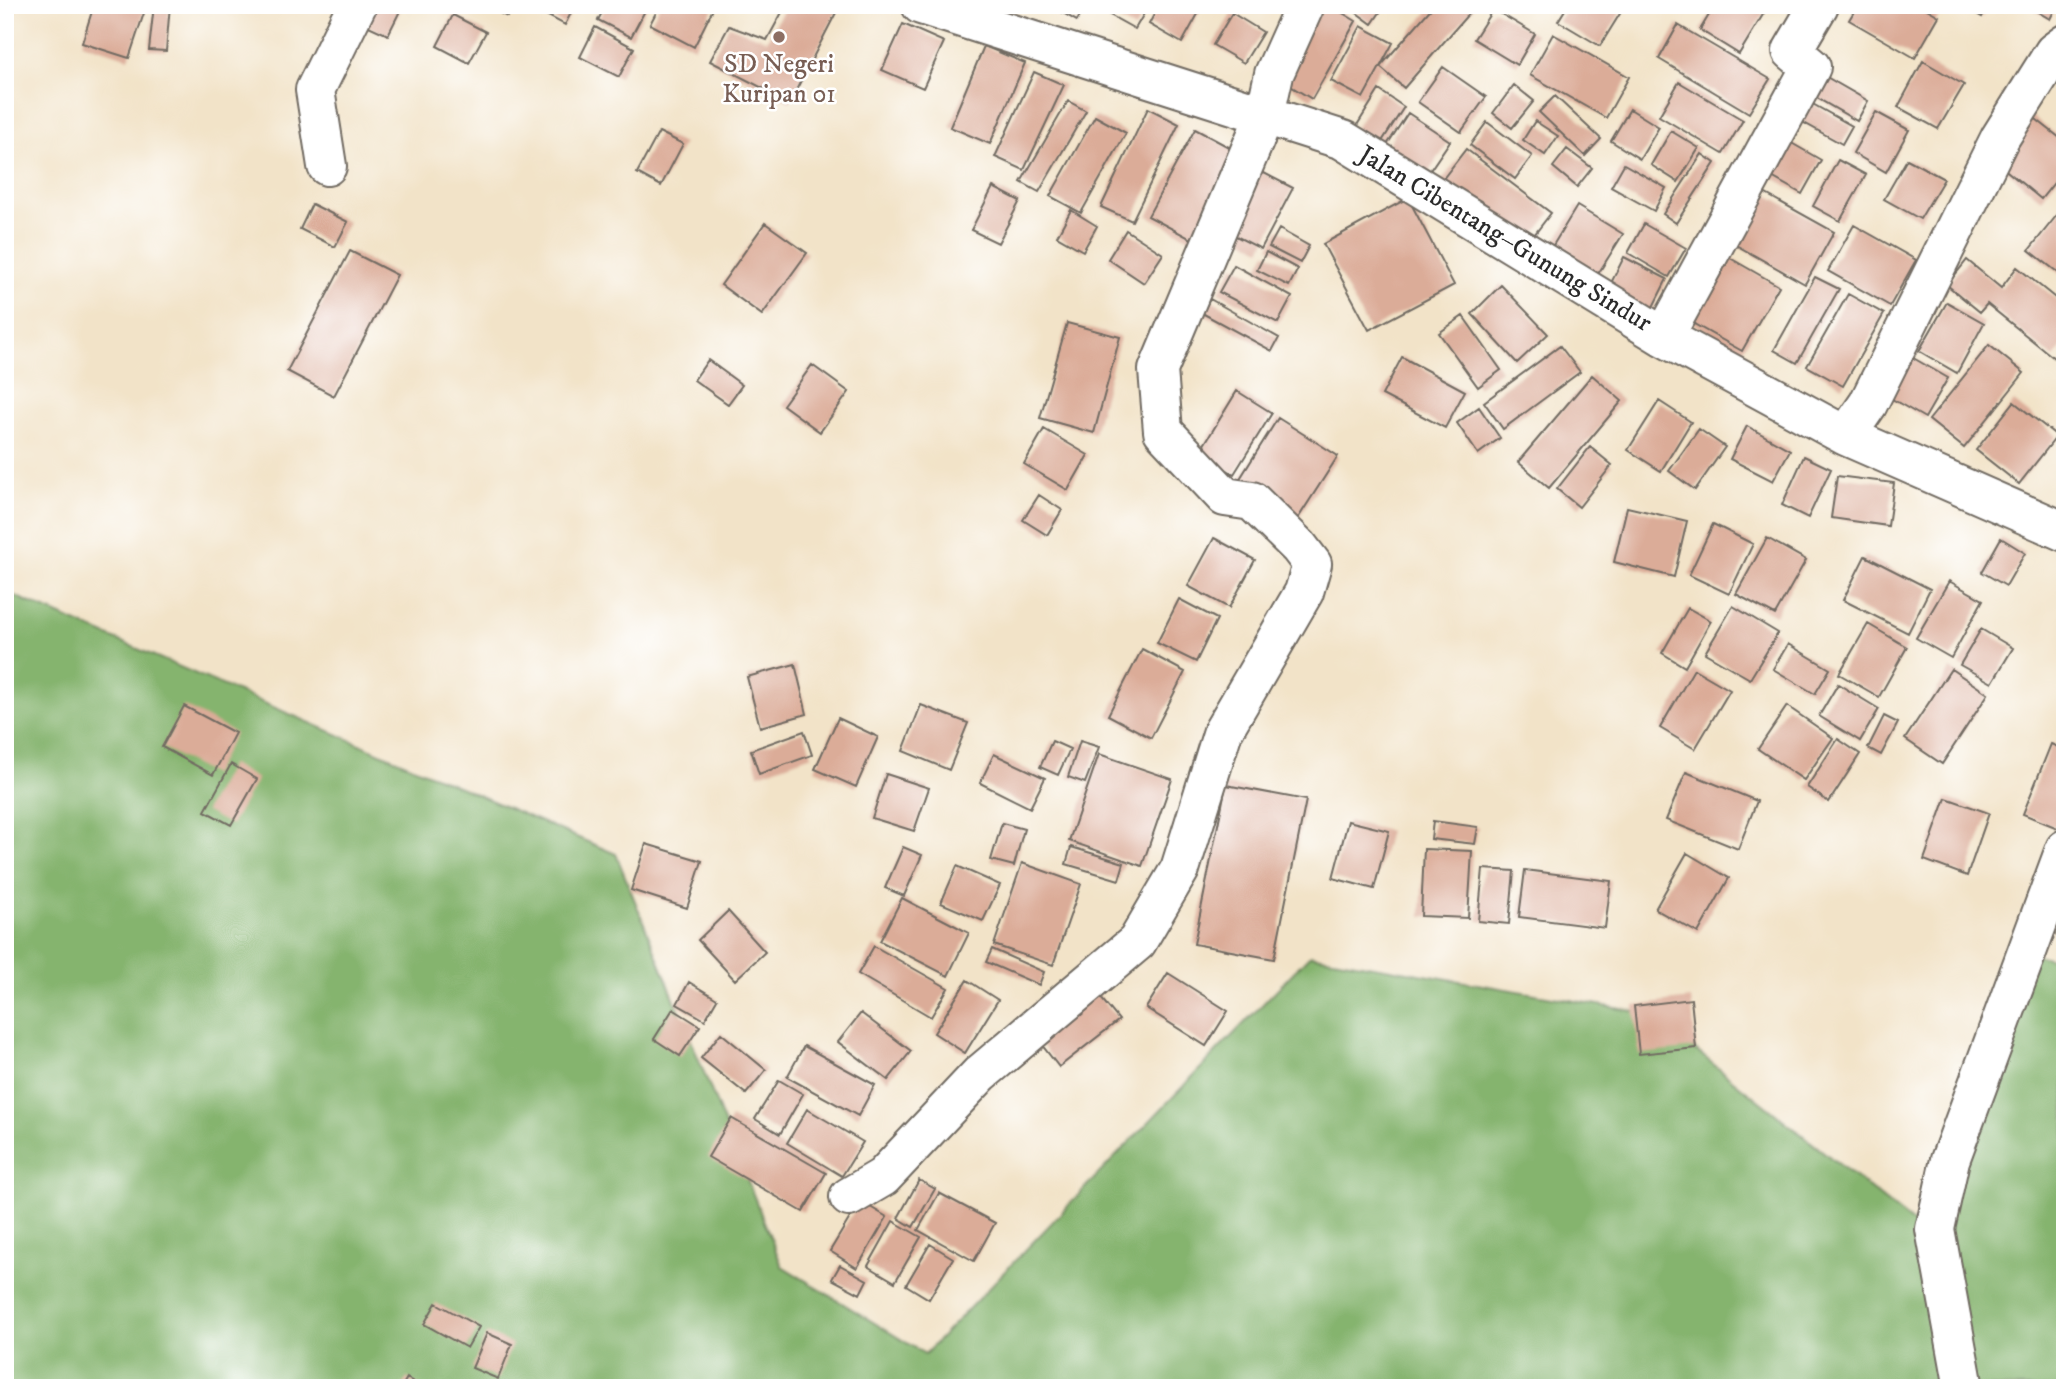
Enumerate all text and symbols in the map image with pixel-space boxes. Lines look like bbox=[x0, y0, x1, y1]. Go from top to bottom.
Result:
marker: SD Negeri Kuripan 01 bbox=[771, 29, 787, 45]
place label: SD Negeri Kuripan 01 bbox=[722, 48, 836, 111]
street label: Jalan Cibentang–Gunung Sindur bbox=[1351, 137, 1658, 340]

